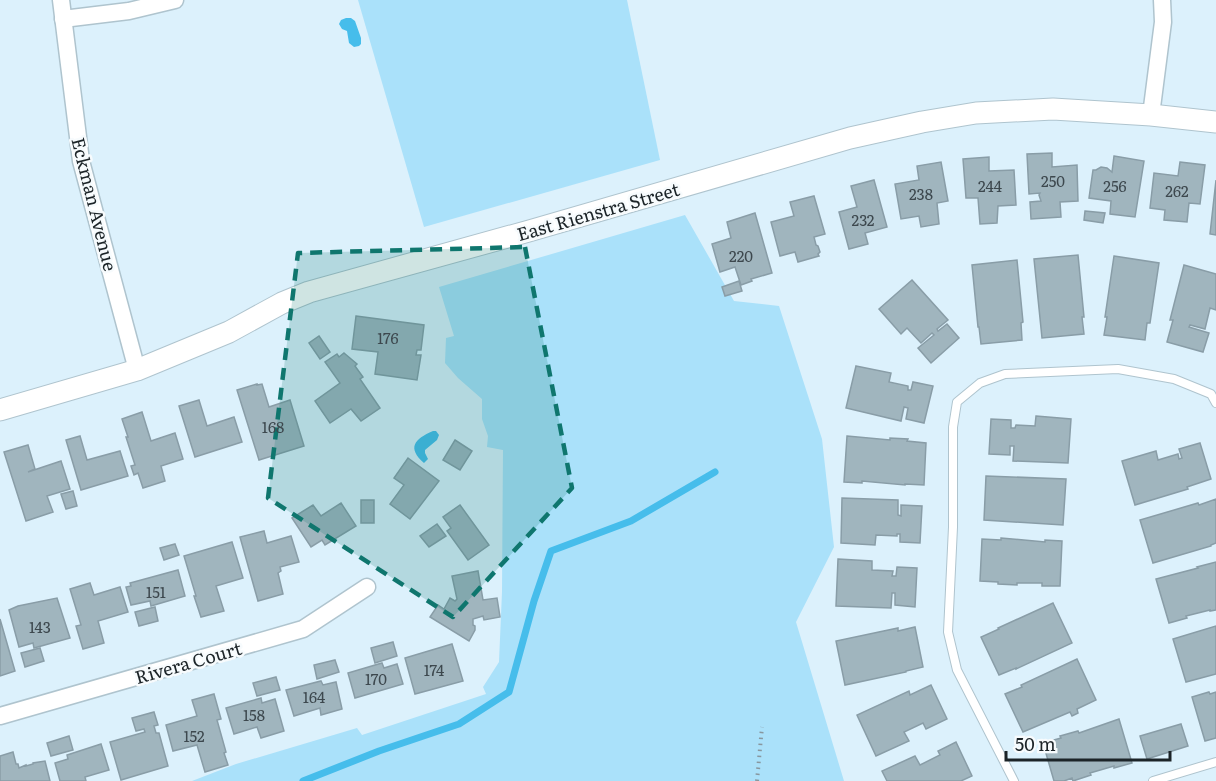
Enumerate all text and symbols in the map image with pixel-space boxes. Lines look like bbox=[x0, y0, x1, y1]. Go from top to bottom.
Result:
street label: Eckman Avenue bbox=[65, 134, 125, 274]
house number: 250 bbox=[1041, 169, 1065, 192]
house number: 244 bbox=[978, 174, 1002, 197]
house number: 256 bbox=[1103, 174, 1127, 197]
street label: East Rienstra Street bbox=[514, 175, 683, 247]
house number: 262 bbox=[1165, 179, 1189, 202]
house number: 238 bbox=[909, 182, 933, 205]
house number: 232 bbox=[852, 208, 875, 231]
house number: 220 bbox=[729, 244, 753, 267]
house number: 176 bbox=[377, 326, 399, 349]
house number: 168 bbox=[262, 415, 284, 438]
house number: 151 bbox=[146, 580, 166, 603]
house number: 143 bbox=[29, 615, 51, 638]
street label: Rivera Court bbox=[131, 634, 245, 690]
house number: 174 bbox=[424, 658, 444, 681]
house number: 170 bbox=[365, 667, 387, 690]
house number: 164 bbox=[303, 685, 325, 708]
house number: 158 bbox=[243, 703, 265, 726]
house number: 152 bbox=[183, 724, 205, 747]
scale bar bbox=[1006, 724, 1170, 762]
text: 50 m bbox=[1015, 730, 1056, 757]

